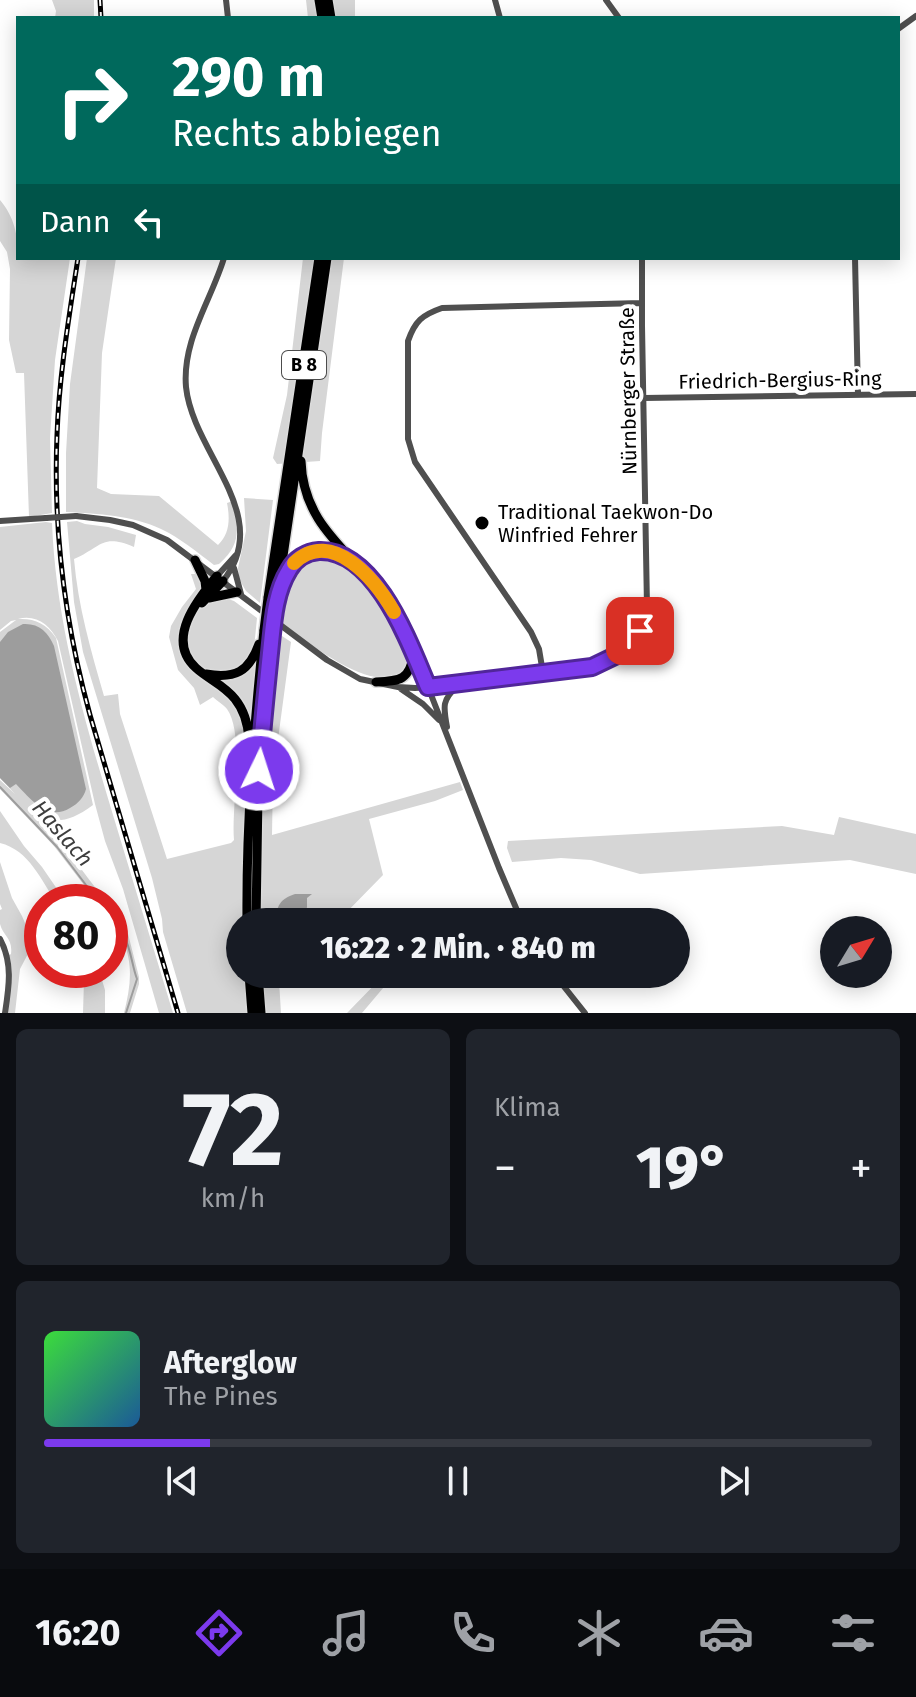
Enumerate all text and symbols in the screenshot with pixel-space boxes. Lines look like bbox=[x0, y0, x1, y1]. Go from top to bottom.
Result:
text: 290 m bbox=[172, 44, 325, 111]
icon: right bbox=[40, 48, 144, 152]
text: Rechts abbiegen bbox=[172, 112, 442, 156]
icon: left bbox=[127, 200, 171, 244]
text: Dann bbox=[40, 204, 111, 240]
street label: Nürnberger Straße bbox=[615, 307, 641, 475]
road number: B 8 bbox=[282, 351, 326, 379]
street label: Friedrich-Bergius-Ring bbox=[678, 366, 882, 394]
place label: Traditional Taekwon-Do Winfried Fehrer bbox=[498, 500, 713, 547]
marker: Traditional Taekwon-Do Winfried Fehrer bbox=[473, 514, 491, 532]
pin bbox=[606, 597, 674, 665]
icon: arrive bbox=[618, 609, 662, 653]
position arrow bbox=[217, 728, 301, 812]
water label: Haslach bbox=[26, 795, 99, 872]
speed limit sign: 80 bbox=[24, 884, 128, 988]
north arrow bbox=[820, 916, 892, 988]
map controls bbox=[820, 916, 892, 988]
text: 16:22 · 2 Min. · 840 m bbox=[320, 930, 596, 966]
text: 72 bbox=[182, 1068, 284, 1193]
text: Klima bbox=[494, 1092, 561, 1123]
text: 19° bbox=[636, 1132, 730, 1204]
text: − bbox=[494, 1142, 516, 1195]
text: + bbox=[850, 1142, 872, 1195]
text: km/h bbox=[201, 1183, 265, 1214]
text: Afterglow bbox=[164, 1345, 297, 1381]
text: The Pines bbox=[164, 1381, 278, 1412]
icon: previous bbox=[160, 1459, 204, 1503]
icon: pause bbox=[436, 1459, 480, 1503]
icon: next bbox=[712, 1459, 756, 1503]
icon: directions bbox=[191, 1605, 247, 1661]
icon: music bbox=[318, 1605, 374, 1661]
icon: phone bbox=[445, 1605, 501, 1661]
icon: climate bbox=[571, 1605, 627, 1661]
icon: car bbox=[698, 1605, 754, 1661]
icon: filters bbox=[825, 1605, 881, 1661]
text: 16:20 bbox=[35, 1611, 121, 1655]

